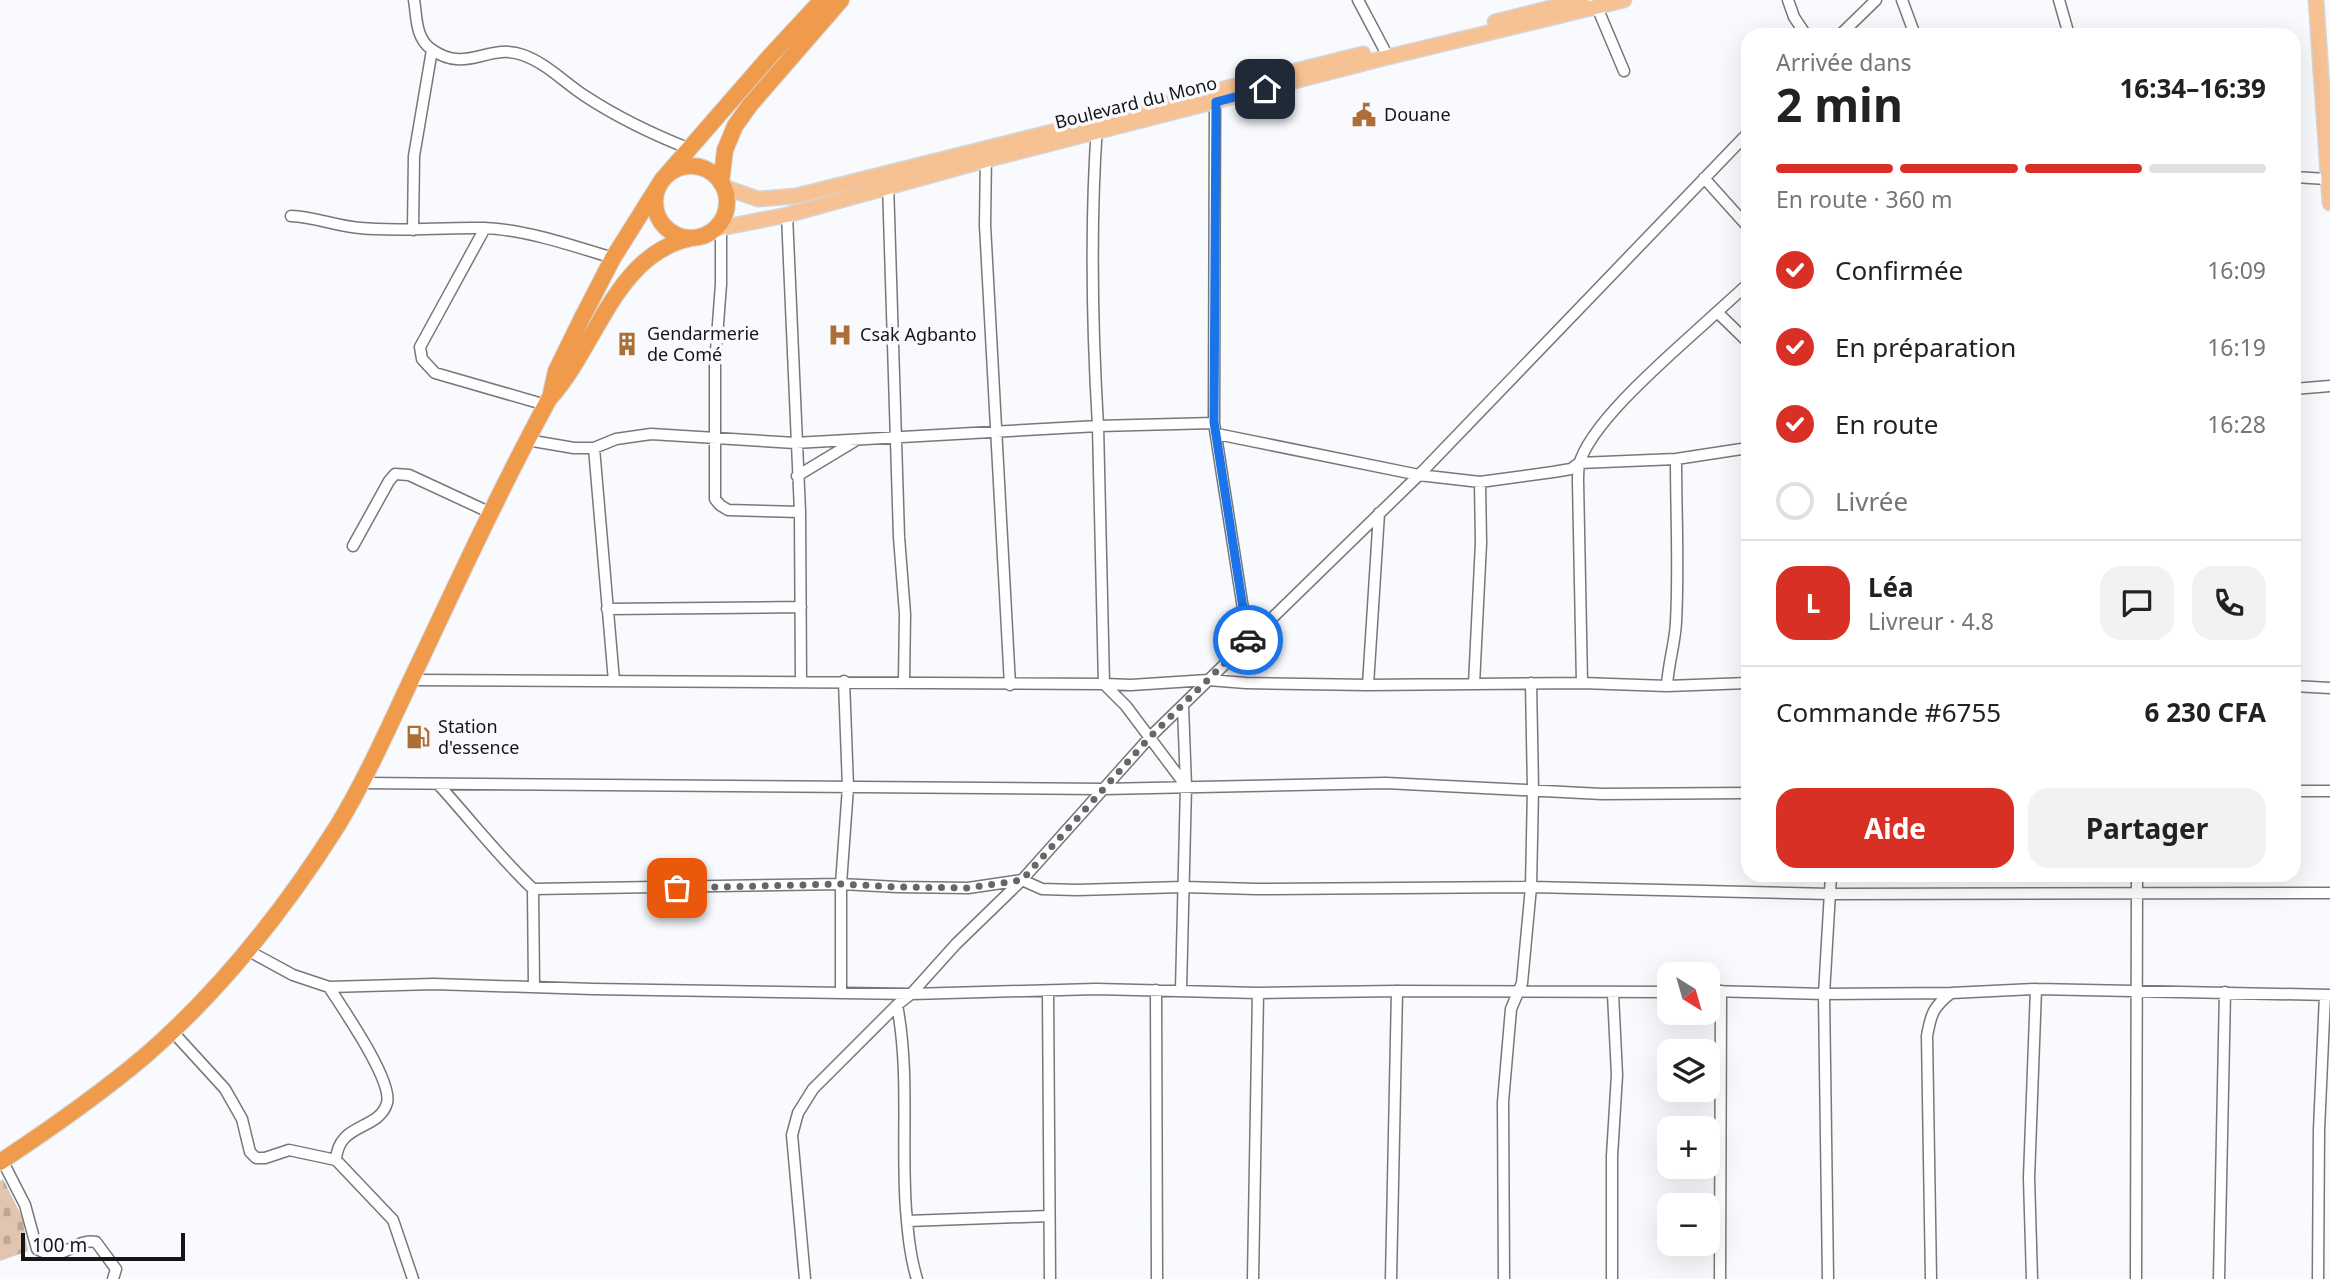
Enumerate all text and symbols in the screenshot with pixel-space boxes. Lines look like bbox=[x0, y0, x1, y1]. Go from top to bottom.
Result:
text: Arrivée dans bbox=[1776, 46, 1912, 78]
pin bbox=[1235, 59, 1295, 119]
street label: Boulevard du Mono bbox=[1052, 70, 1219, 134]
icon: home bbox=[1246, 70, 1284, 108]
text: 16:34–16:39 bbox=[2119, 70, 2266, 106]
text: 2 min bbox=[1776, 73, 1903, 135]
public building icon: Douane bbox=[1350, 101, 1378, 129]
place label: Douane bbox=[1384, 102, 1451, 126]
text: En route · 360 m bbox=[1776, 183, 1953, 215]
icon: check bbox=[1776, 251, 1814, 289]
text: Confirmée bbox=[1835, 252, 1963, 288]
text: 16:09 bbox=[2207, 254, 2266, 286]
place label: Gendarmerie de Comé bbox=[647, 321, 759, 366]
hospital icon: Csak Agbanto bbox=[826, 321, 854, 349]
place label: Csak Agbanto bbox=[860, 322, 977, 346]
icon: check bbox=[1776, 328, 1814, 366]
text: En préparation bbox=[1835, 329, 2016, 365]
building icon: Gendarmerie de Comé bbox=[613, 330, 641, 358]
text: 16:19 bbox=[2207, 331, 2266, 363]
icon: check bbox=[1776, 405, 1814, 443]
text: En route bbox=[1835, 406, 1938, 442]
text: 16:28 bbox=[2207, 408, 2266, 440]
text: Livrée bbox=[1835, 483, 1908, 519]
button: chat bbox=[2100, 566, 2174, 640]
button: phone bbox=[2192, 566, 2266, 640]
text: Léa bbox=[1868, 569, 1914, 605]
text: L bbox=[1806, 585, 1820, 621]
courier bbox=[1213, 605, 1283, 675]
text: Livreur · 4.8 bbox=[1868, 605, 1994, 637]
icon: car bbox=[1229, 621, 1267, 659]
text: Commande #6755 bbox=[1776, 694, 2001, 730]
text: 6 230 CFA bbox=[2145, 694, 2266, 730]
place label: Station d'essence bbox=[438, 714, 520, 759]
fuel station icon: Station d'essence bbox=[404, 723, 432, 751]
button: Aide bbox=[1776, 788, 2014, 868]
button: Partager bbox=[2028, 788, 2266, 868]
pin bbox=[647, 858, 707, 918]
icon: bag bbox=[658, 869, 696, 907]
north arrow bbox=[1657, 962, 1720, 1026]
map controls bbox=[1657, 962, 1720, 1256]
button: layers bbox=[1657, 1039, 1720, 1102]
button: + bbox=[1657, 1116, 1720, 1179]
button: − bbox=[1657, 1193, 1720, 1256]
scale bar bbox=[21, 1230, 186, 1262]
text: 100 m bbox=[32, 1232, 87, 1258]

